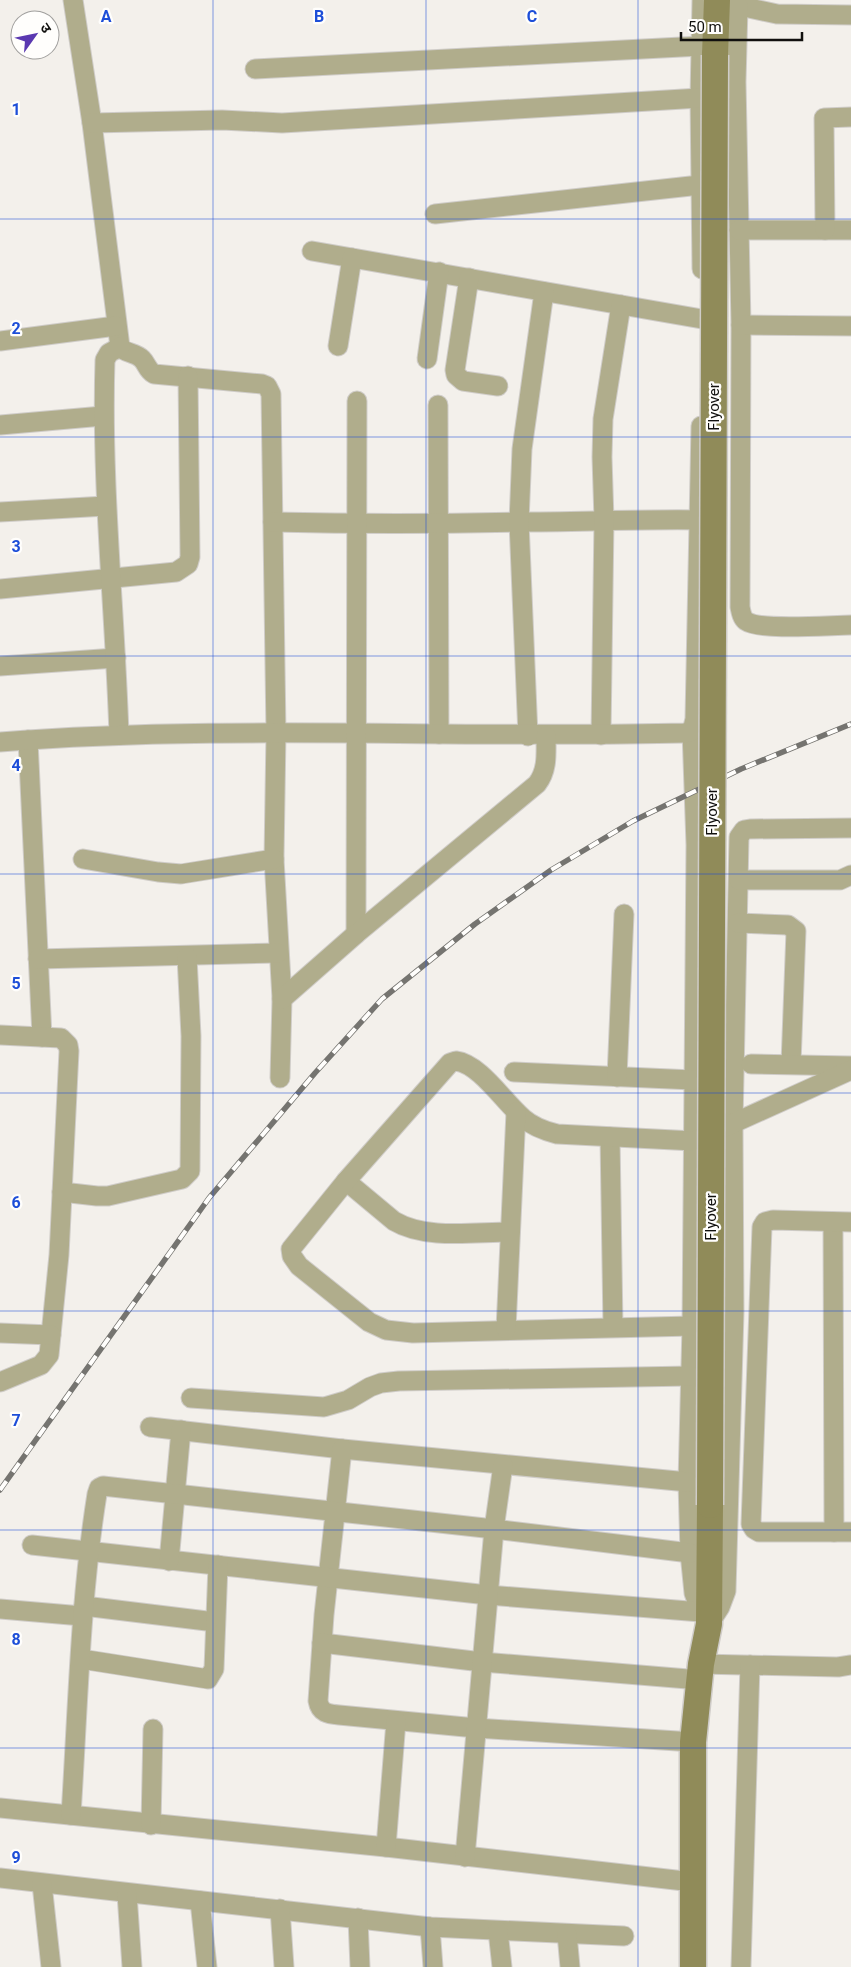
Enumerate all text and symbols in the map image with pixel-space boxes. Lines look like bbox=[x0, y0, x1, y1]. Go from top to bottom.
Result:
text: A bbox=[101, 7, 112, 26]
text: B bbox=[314, 7, 324, 26]
text: C bbox=[527, 7, 537, 26]
north arrow bbox=[10, 10, 60, 60]
scale bar bbox=[681, 10, 802, 42]
text: 50 m bbox=[688, 18, 722, 36]
text: उ bbox=[37, 20, 55, 36]
text: 1 bbox=[11, 100, 21, 119]
text: 2 bbox=[11, 319, 21, 338]
street label: Flyover bbox=[705, 383, 723, 431]
text: 3 bbox=[11, 537, 21, 556]
text: 4 bbox=[11, 756, 21, 775]
street label: Flyover bbox=[703, 788, 721, 836]
text: 5 bbox=[11, 974, 21, 993]
text: 6 bbox=[11, 1193, 21, 1212]
street label: Flyover bbox=[702, 1193, 720, 1241]
text: 7 bbox=[11, 1411, 21, 1430]
text: 8 bbox=[11, 1630, 21, 1649]
text: 9 bbox=[11, 1848, 21, 1867]

